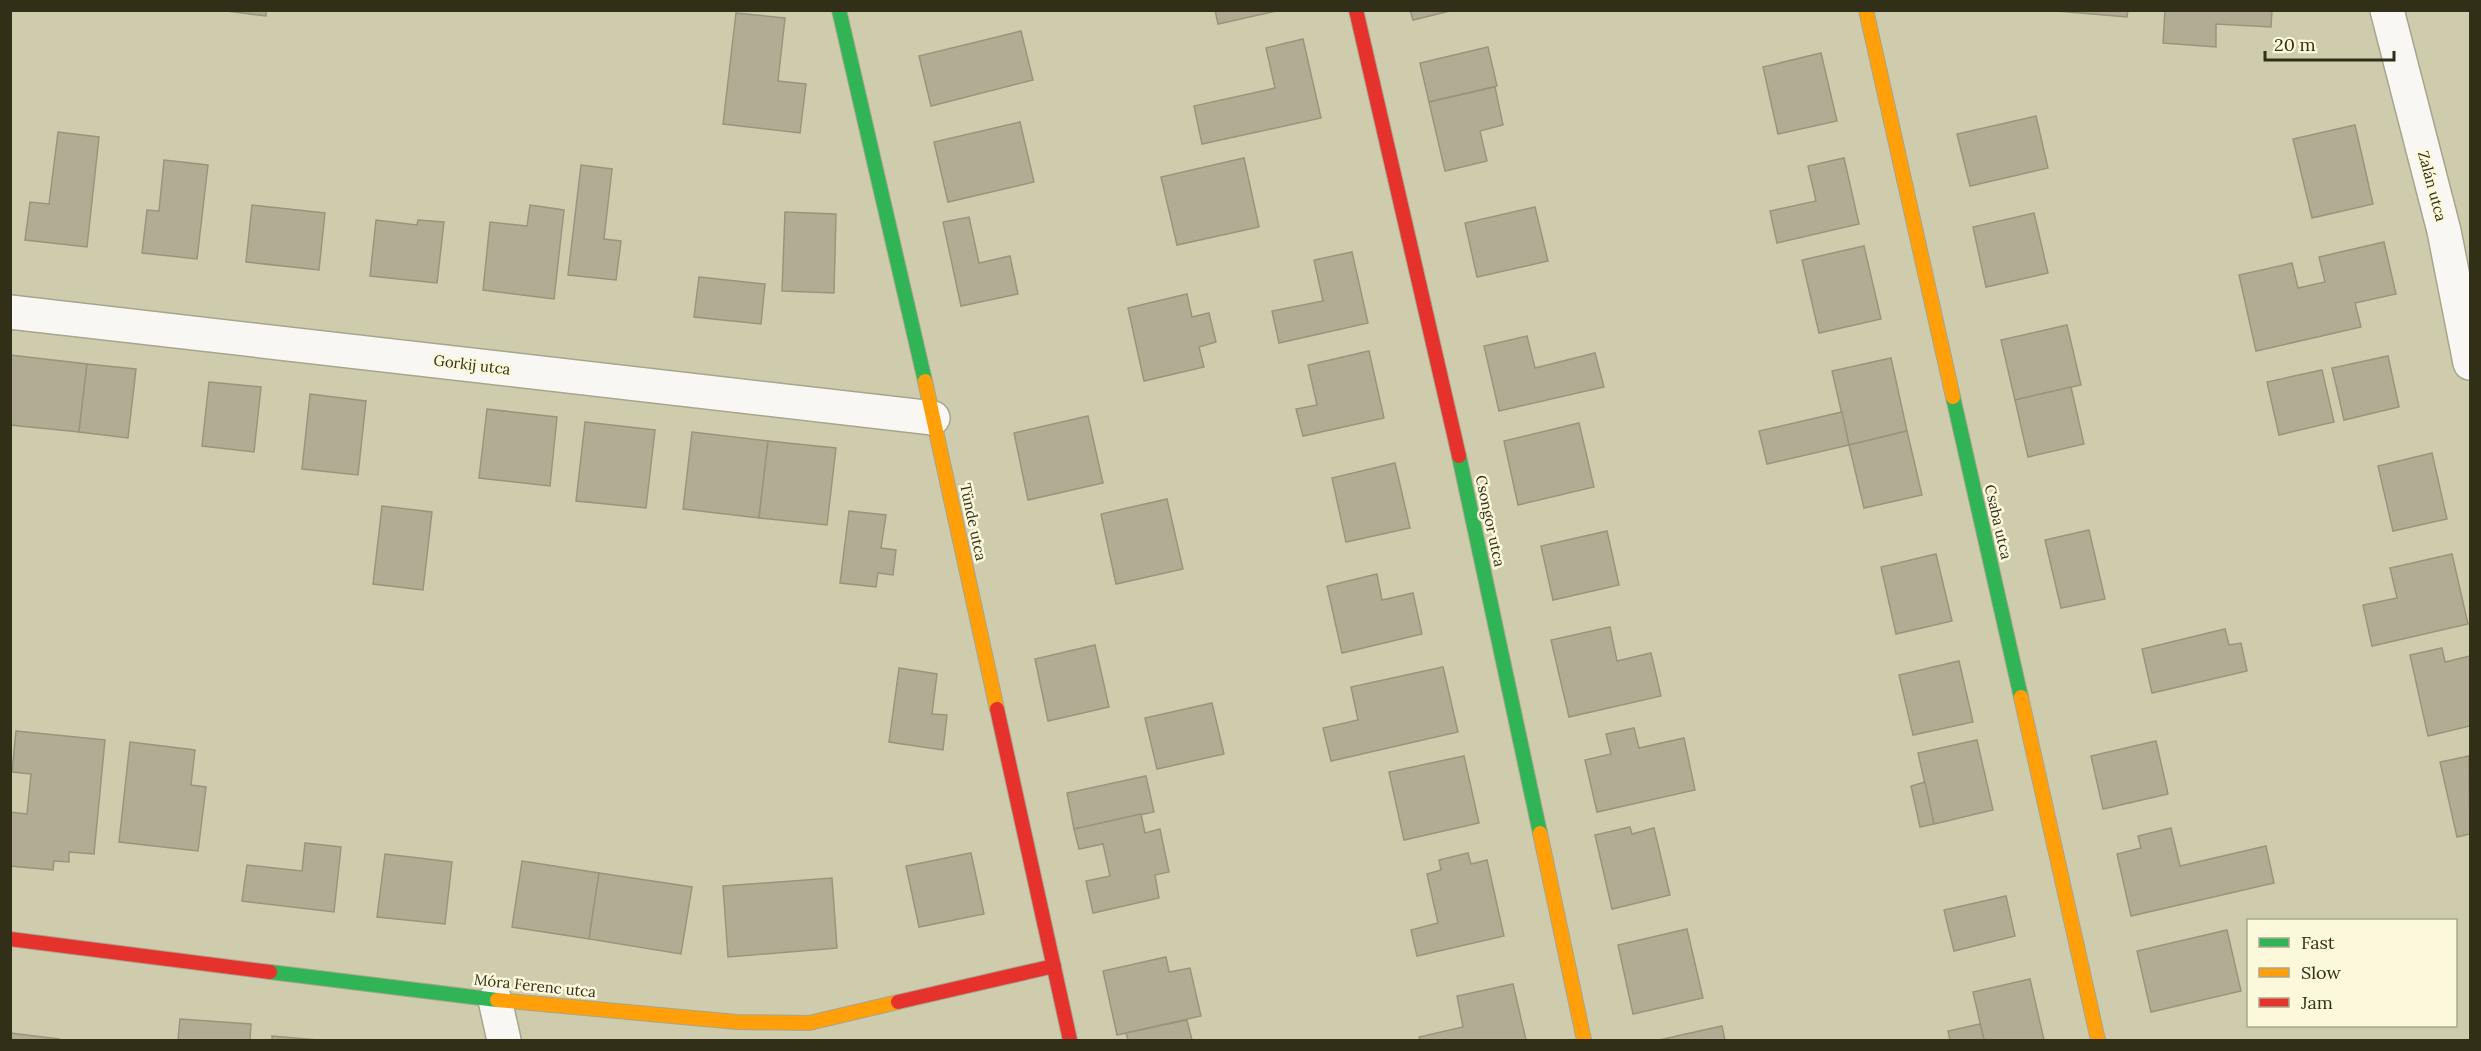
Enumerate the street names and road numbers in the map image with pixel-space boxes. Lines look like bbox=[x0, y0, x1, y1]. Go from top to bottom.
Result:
street label: Zalán utca bbox=[2414, 149, 2451, 223]
street label: Gorkij utca bbox=[433, 350, 512, 379]
street label: Csongor utca bbox=[1472, 473, 1510, 569]
street label: Tünde utca bbox=[956, 481, 991, 563]
street label: Csaba utca bbox=[1981, 483, 2016, 561]
street label: Móra Ferenc utca bbox=[473, 970, 597, 1001]

